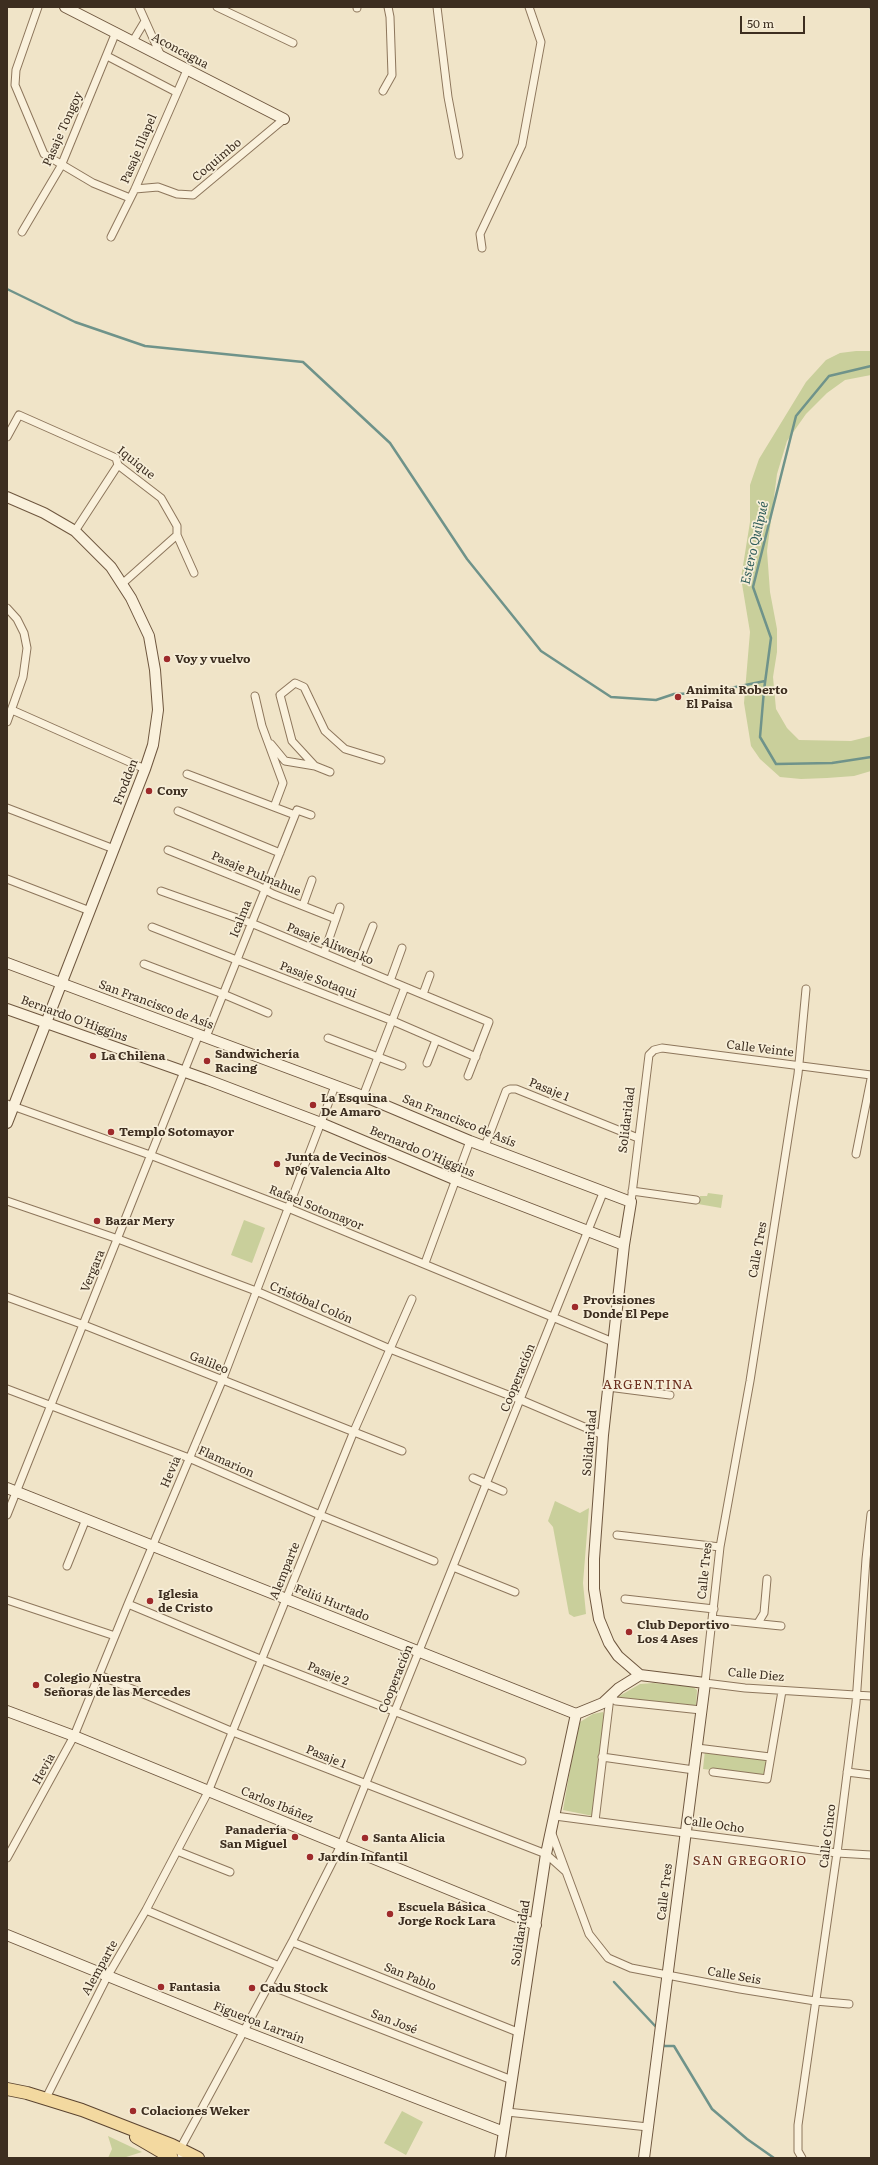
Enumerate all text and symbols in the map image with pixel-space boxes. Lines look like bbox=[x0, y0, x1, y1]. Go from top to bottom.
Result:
scale bar bbox=[742, 8, 807, 34]
text: 50 m bbox=[747, 14, 774, 32]
street label: Aconcagua bbox=[149, 30, 211, 72]
street label: Pasaje Tongoy bbox=[40, 89, 86, 169]
street label: Pasaje Illapel bbox=[118, 112, 160, 186]
street label: Coquimbo bbox=[190, 135, 244, 185]
street label: Iquique bbox=[114, 443, 158, 483]
water label: Estero Quilpué bbox=[738, 500, 772, 586]
place label: Voy y vuelvo bbox=[175, 652, 251, 666]
marker: Voy y vuelvo bbox=[162, 654, 172, 664]
place label: Animita Roberto El Paisa bbox=[686, 683, 788, 711]
marker: Animita Roberto El Paisa bbox=[673, 692, 683, 702]
street label: Frodden bbox=[111, 757, 141, 807]
place label: Cony bbox=[157, 784, 188, 798]
marker: Cony bbox=[144, 786, 154, 796]
street label: Pasaje Pulmahue bbox=[209, 849, 303, 899]
street label: Icalma bbox=[227, 898, 255, 940]
street label: Pasaje Aliwenko bbox=[284, 920, 376, 968]
street label: Pasaje Sotaqui bbox=[277, 959, 359, 1001]
street label: San Francisco de Asís bbox=[97, 978, 215, 1032]
street label: Bernardo O'Higgins bbox=[19, 993, 129, 1045]
street label: Calle Veinte bbox=[725, 1038, 795, 1060]
place label: Sandwichería Racing bbox=[215, 1047, 299, 1075]
place label: La Chilena bbox=[101, 1049, 165, 1063]
marker: La Chilena bbox=[88, 1051, 98, 1061]
marker: Sandwichería Racing bbox=[202, 1056, 212, 1066]
street label: Pasaje 1 bbox=[527, 1075, 571, 1105]
street label: Solidaridad bbox=[616, 1086, 638, 1154]
place label: La Esquina De Amaro bbox=[321, 1091, 388, 1119]
street label: San Francisco de Asís bbox=[400, 1092, 518, 1150]
marker: La Esquina De Amaro bbox=[308, 1100, 318, 1110]
street label: Bernardo O'Higgins bbox=[367, 1123, 477, 1181]
place label: Templo Sotomayor bbox=[119, 1125, 234, 1139]
marker: Templo Sotomayor bbox=[106, 1127, 116, 1137]
place label: Junta de Vecinos Nº6 Valencia Alto bbox=[285, 1150, 390, 1178]
marker: Junta de Vecinos Nº6 Valencia Alto bbox=[272, 1159, 282, 1169]
street label: Rafael Sotomayor bbox=[267, 1182, 365, 1234]
place label: Bazar Mery bbox=[105, 1214, 175, 1228]
marker: Bazar Mery bbox=[92, 1216, 102, 1226]
street label: Calle Tres bbox=[746, 1221, 770, 1279]
street label: Vergara bbox=[78, 1248, 108, 1294]
street label: Cristóbal Colón bbox=[267, 1279, 355, 1327]
place label: Provisiones Donde El Pepe bbox=[583, 1293, 669, 1321]
marker: Provisiones Donde El Pepe bbox=[570, 1302, 580, 1312]
street label: Cooperación bbox=[498, 1342, 538, 1414]
street label: Galileo bbox=[187, 1349, 231, 1377]
district label: ARGENTINA bbox=[602, 1377, 694, 1393]
street label: Solidaridad bbox=[580, 1409, 600, 1477]
street label: Flamarion bbox=[196, 1443, 256, 1481]
street label: Hevia bbox=[158, 1454, 184, 1490]
street label: Alemparte bbox=[267, 1540, 303, 1602]
street label: Calle Tres bbox=[695, 1542, 715, 1600]
street label: Feliú Hurtado bbox=[292, 1581, 372, 1625]
place label: Iglesia de Cristo bbox=[158, 1587, 213, 1615]
marker: Iglesia de Cristo bbox=[145, 1596, 155, 1606]
place label: Club Deportivo Los 4 Ases bbox=[637, 1618, 730, 1646]
marker: Club Deportivo Los 4 Ases bbox=[624, 1627, 634, 1637]
street label: Cooperación bbox=[376, 1643, 416, 1715]
street label: Pasaje 2 bbox=[305, 1659, 351, 1689]
street label: Calle Diez bbox=[727, 1665, 785, 1685]
place label: Colegio Nuestra Señoras de las Mercedes bbox=[44, 1671, 191, 1699]
marker: Colegio Nuestra Señoras de las Mercedes bbox=[31, 1680, 41, 1690]
street label: Pasaje 1 bbox=[304, 1742, 348, 1772]
street label: Hevia bbox=[30, 1751, 58, 1787]
street label: Carlos Ibáñez bbox=[239, 1784, 315, 1826]
street label: Calle Cinco bbox=[817, 1803, 839, 1869]
street label: Calle Ocho bbox=[683, 1814, 745, 1836]
place label: Panadería San Miguel bbox=[220, 1823, 287, 1851]
place label: Santa Alicia bbox=[373, 1831, 445, 1845]
marker: Panadería San Miguel bbox=[290, 1832, 300, 1842]
marker: Santa Alicia bbox=[360, 1833, 370, 1843]
place label: Jardín Infantil bbox=[318, 1850, 408, 1864]
marker: Jardín Infantil bbox=[305, 1852, 315, 1862]
district label: SAN GREGORIO bbox=[693, 1853, 807, 1869]
street label: Calle Tres bbox=[654, 1863, 676, 1921]
street label: Solidaridad bbox=[509, 1899, 533, 1967]
place label: Escuela Básica Jorge Rock Lara bbox=[398, 1900, 496, 1928]
marker: Escuela Básica Jorge Rock Lara bbox=[385, 1909, 395, 1919]
street label: Alemparte bbox=[79, 1938, 121, 1998]
street label: San Pablo bbox=[382, 1960, 438, 1994]
street label: Calle Seis bbox=[706, 1964, 762, 1988]
place label: Fantasia bbox=[169, 1980, 220, 1994]
place label: Cadu Stock bbox=[260, 1981, 328, 1995]
marker: Fantasia bbox=[156, 1982, 166, 1992]
marker: Cadu Stock bbox=[247, 1983, 257, 1993]
street label: Figueroa Larraín bbox=[211, 1999, 307, 2047]
street label: San José bbox=[369, 2007, 419, 2037]
place label: Colaciones Weker bbox=[141, 2104, 250, 2118]
marker: Colaciones Weker bbox=[128, 2106, 138, 2116]

